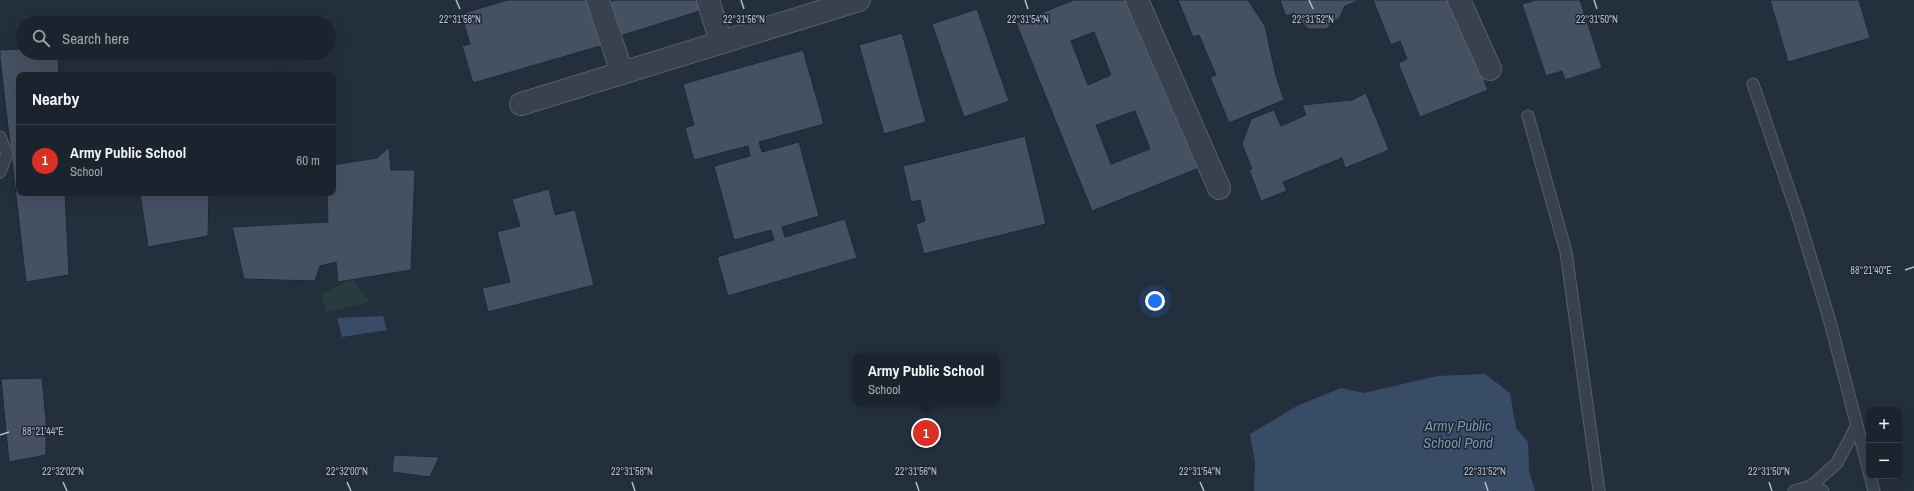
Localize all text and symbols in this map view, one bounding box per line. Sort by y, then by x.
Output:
text: 22°31'58"N [439,13,481,26]
text: 22°31'56"N [723,13,765,26]
text: 22°31'54"N [1007,13,1049,26]
text: 22°31'52"N [1292,13,1334,26]
text: 22°31'50"N [1576,13,1618,26]
search box [16,16,336,60]
icon: search [30,27,52,49]
text: Search here [62,28,129,49]
text: Nearby [32,87,79,110]
text: Army Public School [70,142,186,163]
text: 1 [42,152,48,169]
text: 60 m [296,152,320,169]
text: School [70,163,103,180]
text: 88°21'40"E [1850,264,1892,277]
your location [1145,291,1165,311]
popup [853,353,999,405]
text: Army Public School [868,360,984,381]
text: School [868,381,900,398]
map controls [1866,407,1902,479]
button: + [1866,407,1902,443]
water label: Army Public School Pond [1423,415,1493,453]
pin: 1 [913,418,939,448]
text: 88°21'44"E [22,425,64,438]
button: − [1866,443,1902,479]
text: 22°32'02"N [42,465,84,478]
text: 22°32'00"N [326,465,368,478]
text: 22°31'58"N [611,465,653,478]
text: 22°31'56"N [895,465,937,478]
text: 22°31'54"N [1179,465,1221,478]
text: 22°31'52"N [1464,465,1506,478]
text: 22°31'50"N [1748,465,1790,478]

